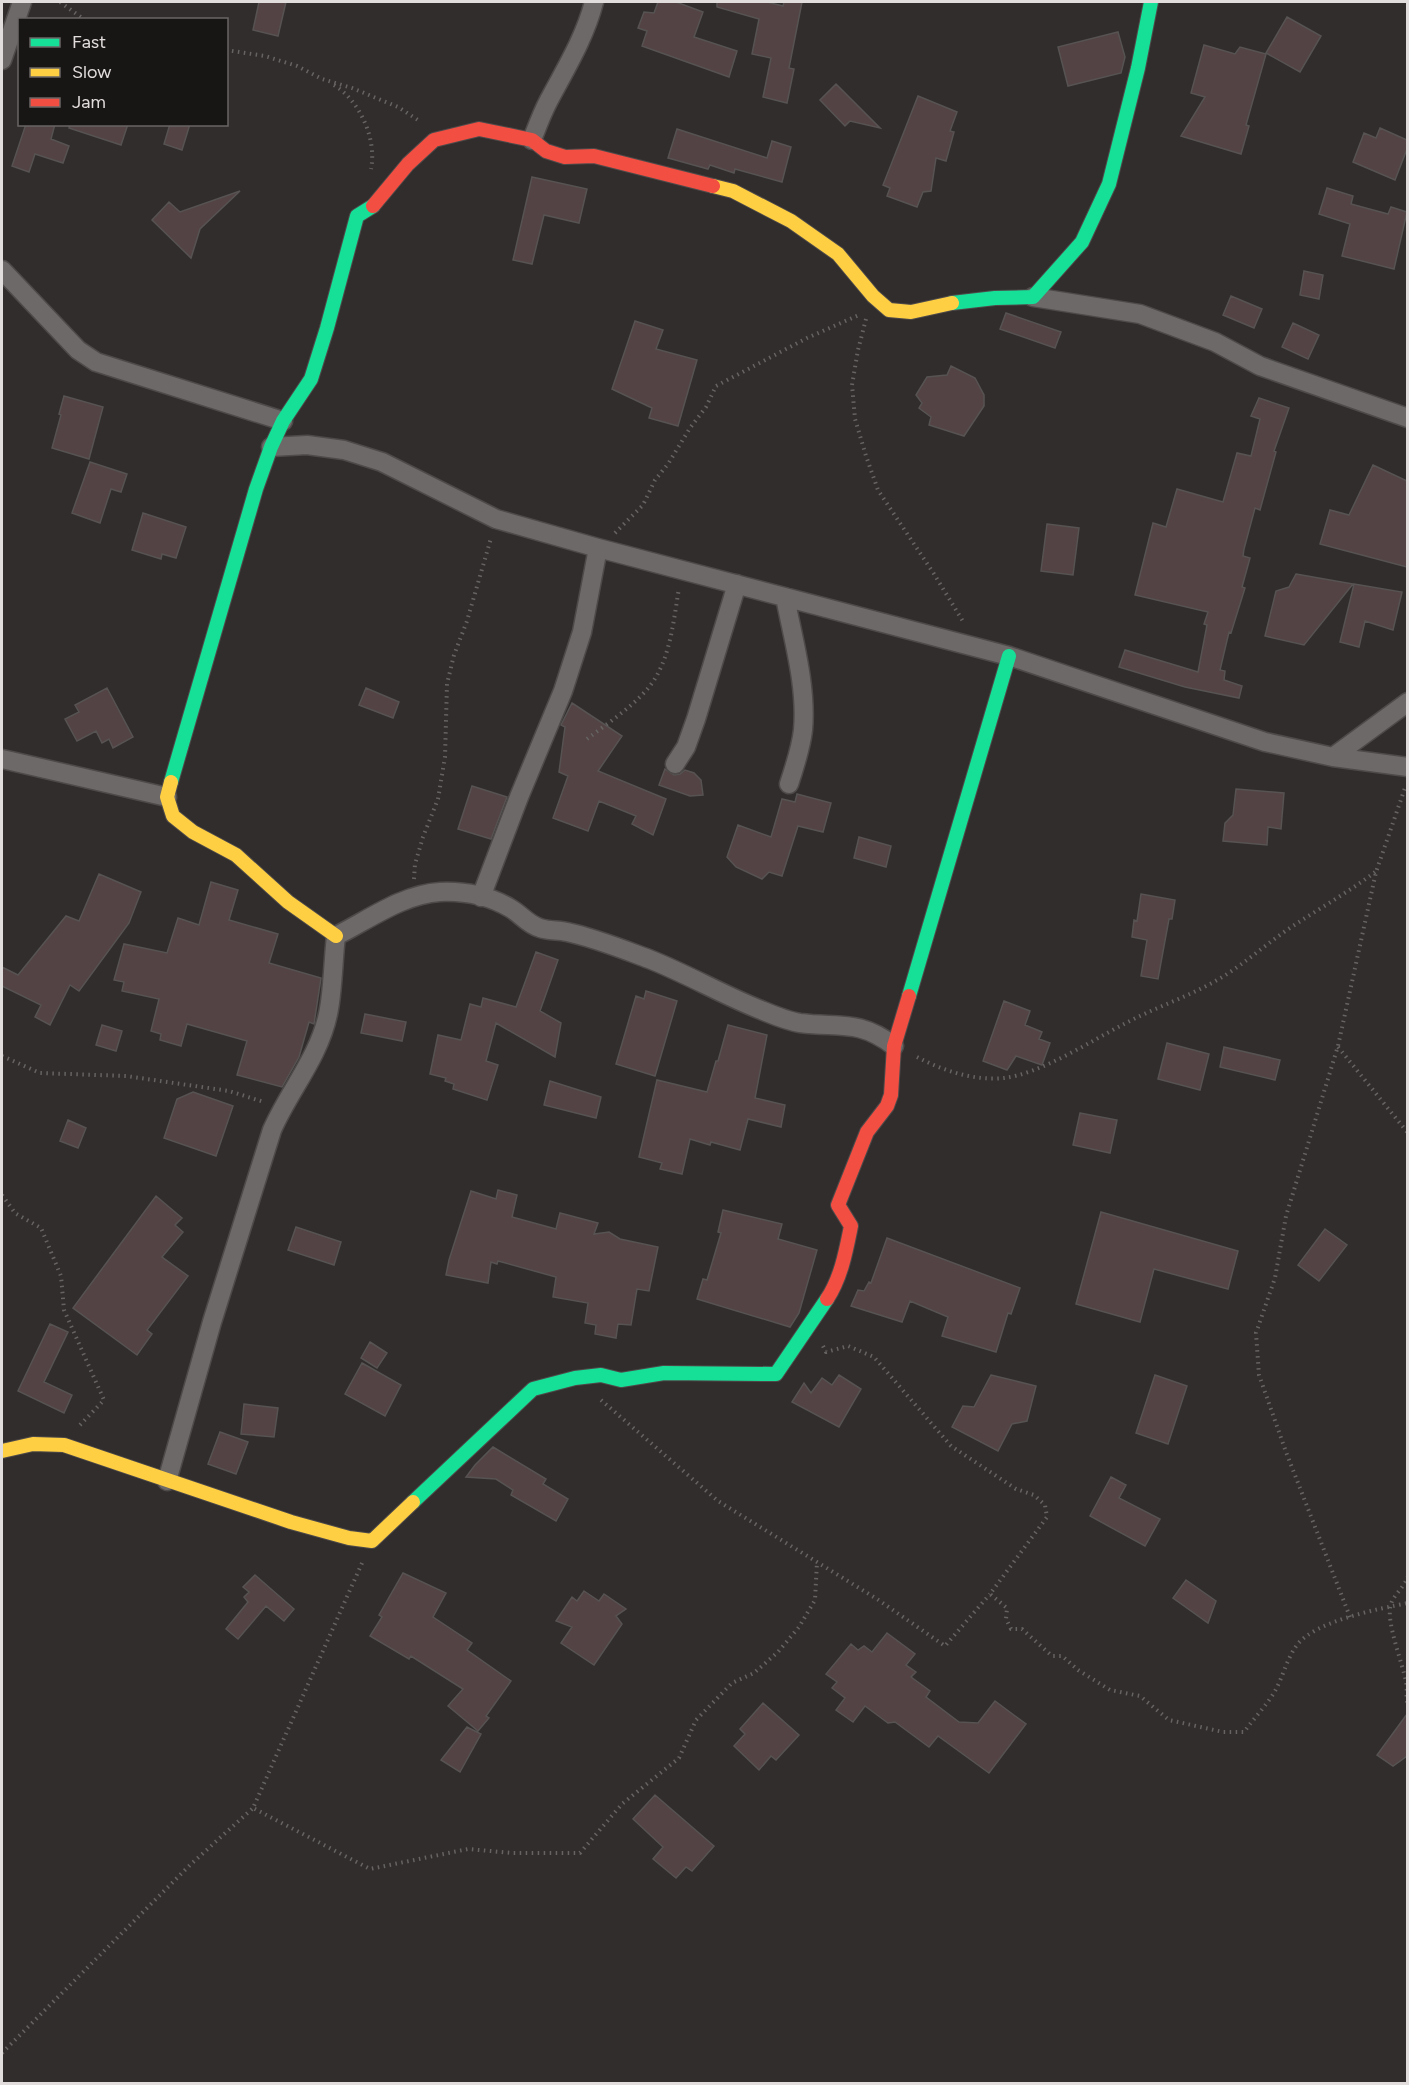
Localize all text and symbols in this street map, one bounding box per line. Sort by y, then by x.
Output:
legend [18,18,228,126]
text: Fast [72,31,106,53]
text: Slow [72,61,111,83]
text: Jam [72,91,106,113]

